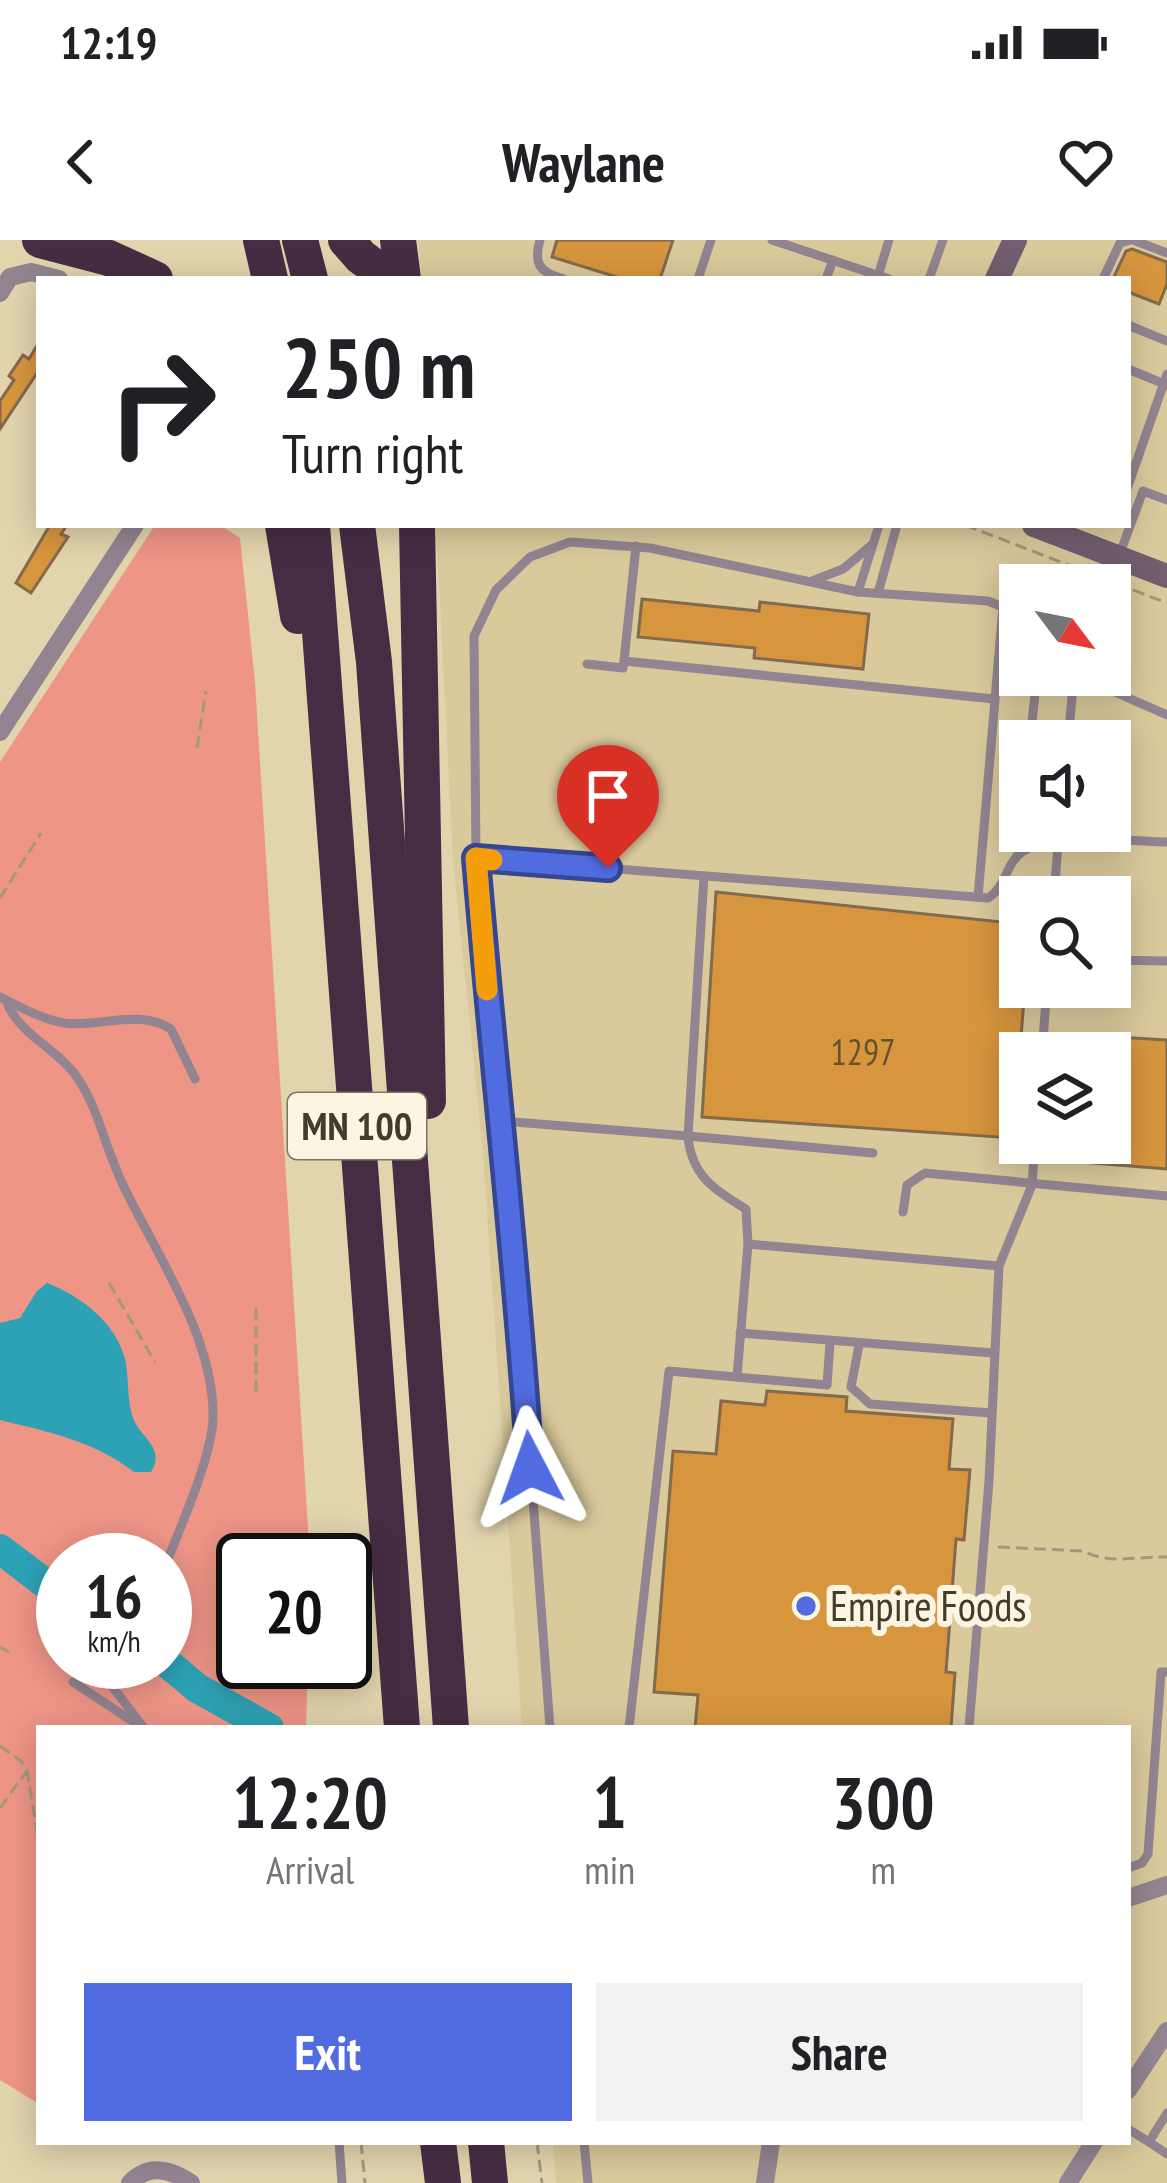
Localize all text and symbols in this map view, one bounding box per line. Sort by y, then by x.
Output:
text: 12:19 [60,13,157,71]
text: Waylane [502,127,665,197]
icon: back [48,129,114,195]
icon: heart [1053,129,1119,195]
text: 250 m [282,312,475,421]
icon: right [84,324,240,480]
text: Turn right [282,418,463,488]
north arrow [999,564,1131,696]
map controls [999,564,1131,1164]
button: sound [999,720,1131,852]
pin [557,745,659,868]
icon: arrive [575,763,641,829]
button: search [999,876,1131,1008]
house number: 1297 [831,1028,895,1075]
button: layers [999,1032,1131,1164]
road number: MN 100 [288,1093,426,1159]
position arrow [467,1405,593,1531]
speed limit sign: 20 [216,1533,372,1689]
text: 16 [85,1557,143,1635]
place label: Empire Foods [830,1578,1027,1633]
marker: Empire Foods [793,1593,819,1619]
text: km/h [87,1621,141,1660]
text: 12:20 [232,1755,388,1848]
text: 1 [593,1755,627,1848]
text: 300 [831,1755,935,1848]
text: Arrival [266,1844,354,1895]
text: min [584,1844,635,1895]
text: m [870,1844,896,1895]
button: Exit [84,1983,572,2121]
button: Share [596,1983,1083,2121]

